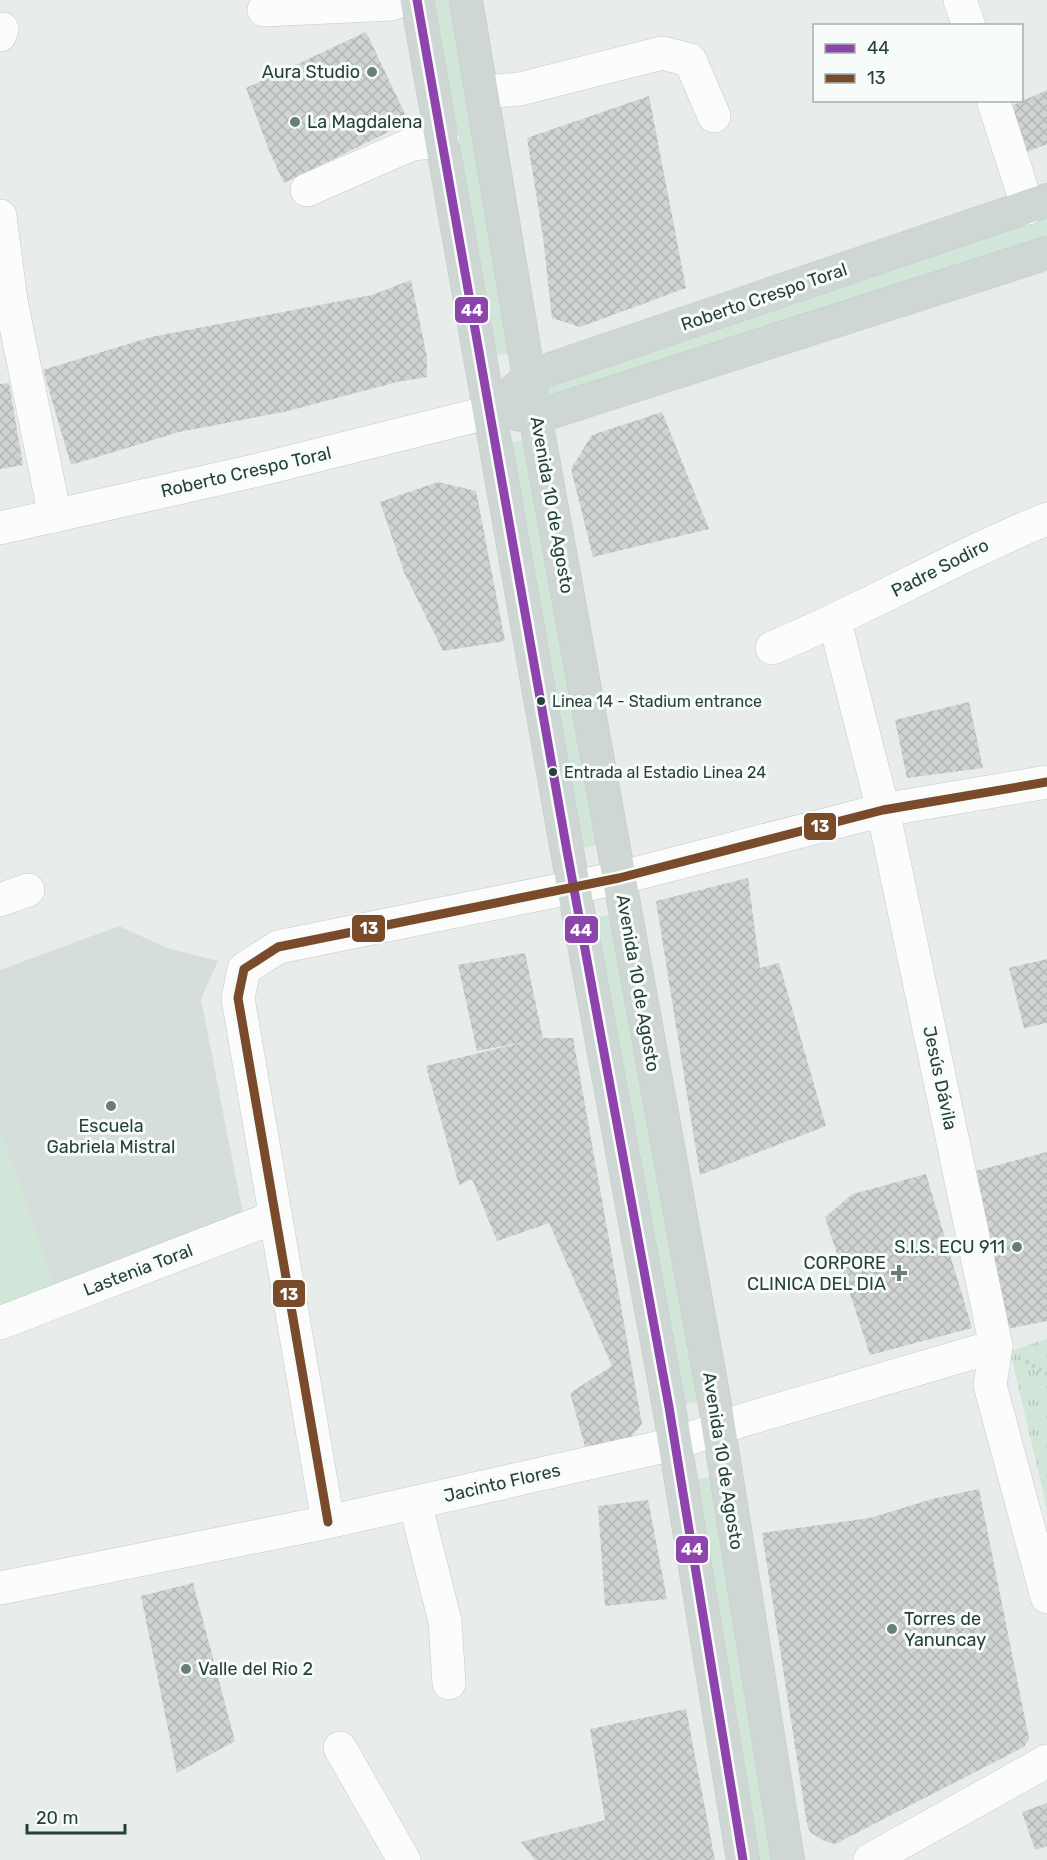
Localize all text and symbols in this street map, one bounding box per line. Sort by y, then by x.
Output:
legend [813,24,1023,102]
text: 44 [867,37,889,59]
place label: Aura Studio [262,61,360,83]
marker: Aura Studio [365,65,379,79]
text: 13 [867,67,886,89]
place label: La Magdalena [307,111,422,133]
marker: La Magdalena [288,115,302,129]
street label: Roberto Crespo Toral [678,258,850,336]
line badge: 44 [454,296,489,324]
text: 44 [461,301,483,320]
street label: Avenida 10 de Agosto [526,415,578,595]
street label: Roberto Crespo Toral [159,442,333,502]
street label: Padre Sodiro [887,534,993,602]
place label: Linea 14 - Stadium entrance [552,692,762,711]
marker: Linea 14 - Stadium entrance [535,695,547,707]
place label: Entrada al Estadio Linea 24 [564,763,766,782]
marker: Entrada al Estadio Linea 24 [547,766,559,778]
line badge: 13 [803,812,837,841]
text: 13 [811,817,829,836]
street label: Avenida 10 de Agosto [612,893,664,1073]
line badge: 13 [351,914,386,943]
line badge: 44 [564,915,599,944]
text: 13 [360,919,378,938]
text: 44 [570,921,592,940]
street label: Jesús Dávila [918,1024,962,1132]
marker: Escuela Gabriela Mistral [104,1099,118,1113]
place label: Escuela Gabriela Mistral [47,1115,175,1158]
place label: S.I.S. ECU 911 [894,1236,1005,1258]
street label: Lastenia Toral [80,1239,196,1301]
marker: S.I.S. ECU 911 [1010,1240,1024,1254]
place label: CORPORE CLINICA DEL DIA [747,1252,886,1295]
marker: CORPORE CLINICA DEL DIA [890,1264,908,1282]
line badge: 13 [272,1279,306,1308]
text: 13 [280,1285,298,1304]
street label: Avenida 10 de Agosto [698,1371,748,1551]
street label: Jacinto Flores [441,1459,563,1507]
line badge: 44 [675,1535,709,1564]
text: 44 [681,1540,703,1559]
place label: Torres de Yanuncay [904,1608,986,1651]
marker: Torres de Yanuncay [885,1622,899,1636]
place label: Valle del Rio 2 [198,1658,313,1680]
marker: Valle del Rio 2 [179,1662,193,1676]
scale bar [27,1797,124,1835]
text: 20 m [36,1807,78,1829]

